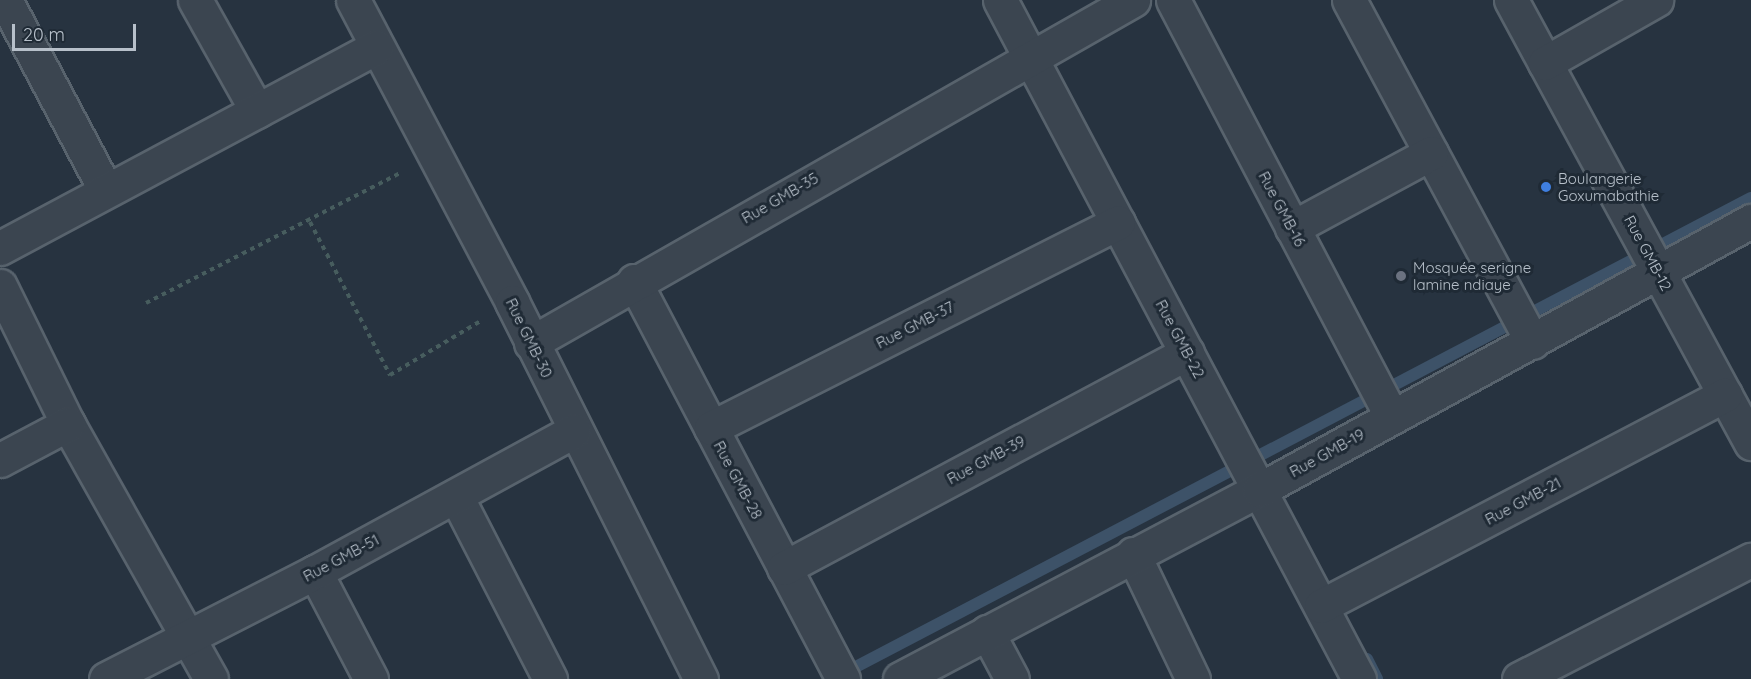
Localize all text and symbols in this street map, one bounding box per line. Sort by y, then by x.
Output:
scale bar [15,12,140,50]
text: 20 m [23,23,65,46]
street label: Rue GMB-16 [1255,168,1309,250]
street label: Rue GMB-35 [738,169,822,227]
place label: Boulangerie Goxumabathie [1558,169,1659,204]
marker: Boulangerie Goxumabathie [1539,180,1553,194]
street label: Rue GMB-12 [1621,212,1675,294]
place label: Mosquée serigne lamine ndiaye [1413,258,1531,293]
marker: Mosquée serigne lamine ndiaye [1394,269,1408,283]
street label: Rue GMB-30 [502,295,556,381]
street label: Rue GMB-22 [1152,297,1208,381]
street label: Rue GMB-37 [873,298,957,352]
street label: Rue GMB-19 [1286,425,1368,481]
street label: Rue GMB-39 [944,432,1028,488]
street label: Rue GMB-28 [710,438,766,522]
street label: Rue GMB-21 [1482,473,1564,529]
street label: Rue GMB-51 [300,531,382,585]

